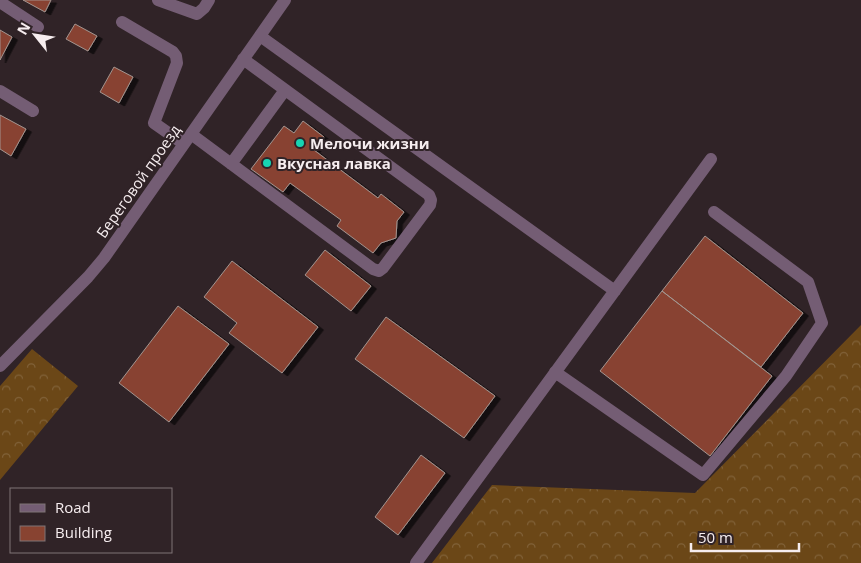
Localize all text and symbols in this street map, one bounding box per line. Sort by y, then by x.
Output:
north arrow [10,10,60,60]
text: N [12,19,34,38]
street label: Береговой проезд [92,120,185,241]
place label: Мелочи жизни [310,133,429,153]
marker: Мелочи жизни [294,137,306,149]
place label: Вкусная лавка [277,153,391,173]
marker: Вкусная лавка [261,157,273,169]
legend [10,488,172,553]
text: Road [55,497,91,517]
scale bar [691,520,798,552]
text: Building [55,522,112,542]
text: 50 m [698,527,733,547]

